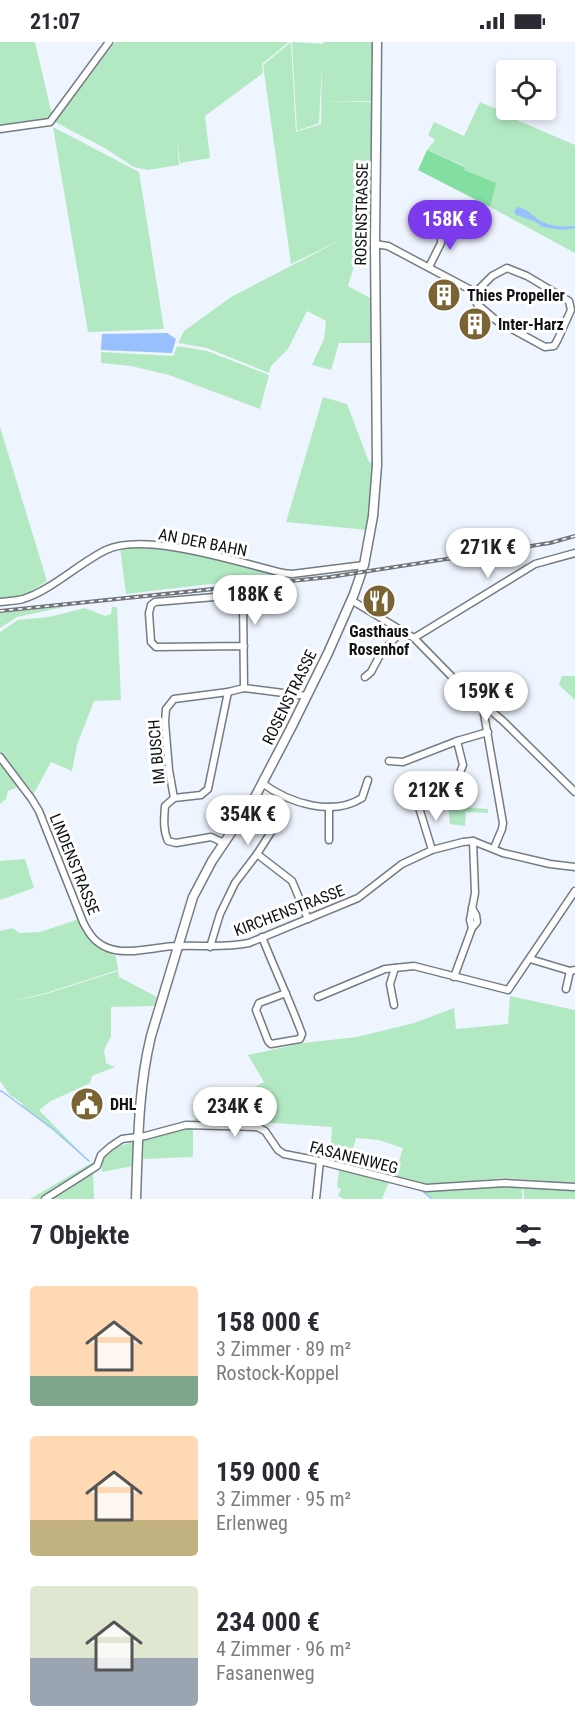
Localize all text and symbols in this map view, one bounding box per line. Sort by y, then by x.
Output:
text: 21:07 [30,9,81,34]
map controls [496,60,556,120]
button: locate [496,60,556,120]
street label: ROSENSTRASSE [351,162,372,266]
pin: 158K € [401,200,499,251]
text: 158K € [422,207,478,231]
building icon: Thies Propeller [426,277,462,313]
place label: Thies Propeller [467,286,565,305]
building icon: Inter-Harz [457,306,493,342]
place label: Inter-Harz [498,315,564,334]
street label: AN DER BAHN [157,525,249,560]
pin: 271K € [439,528,537,579]
text: 271K € [460,535,516,559]
pin: 188K € [206,575,304,626]
text: 188K € [227,582,283,606]
restaurant icon: Gasthaus Rosenhof [361,583,397,619]
place label: Gasthaus Rosenhof [349,622,410,659]
street label: ROSENSTRASSE [258,647,321,748]
pin: 159K € [437,672,535,723]
text: 159K € [458,679,514,703]
street label: IM BUSCH [144,719,169,785]
pin: 212K € [387,771,485,822]
text: 212K € [408,778,464,802]
pin: 354K € [199,795,297,846]
text: 354K € [220,802,276,826]
street label: LINDENSTRASSE [46,811,103,918]
street label: KIRCHENSTRASSE [231,881,347,940]
public building icon: DHL [69,1086,105,1122]
pin: 234K € [186,1087,284,1138]
text: 234K € [207,1094,263,1118]
place label: DHL [110,1095,137,1114]
street label: FASANENWEG [308,1137,400,1178]
icon: filters [512,1219,545,1252]
text: 7 Objekte [30,1220,129,1250]
text: 158 000 € [216,1307,320,1337]
icon: home [78,1310,150,1382]
text: 3 Zimmer · 89 m² [216,1337,351,1361]
text: Rostock-Koppel [216,1361,339,1385]
text: 159 000 € [216,1457,320,1487]
icon: home [78,1460,150,1532]
text: 3 Zimmer · 95 m² [216,1487,351,1511]
text: Erlenweg [216,1511,288,1535]
text: 234 000 € [216,1607,320,1637]
icon: home [78,1610,150,1682]
text: 4 Zimmer · 96 m² [216,1637,351,1661]
text: Fasanenweg [216,1661,315,1685]

